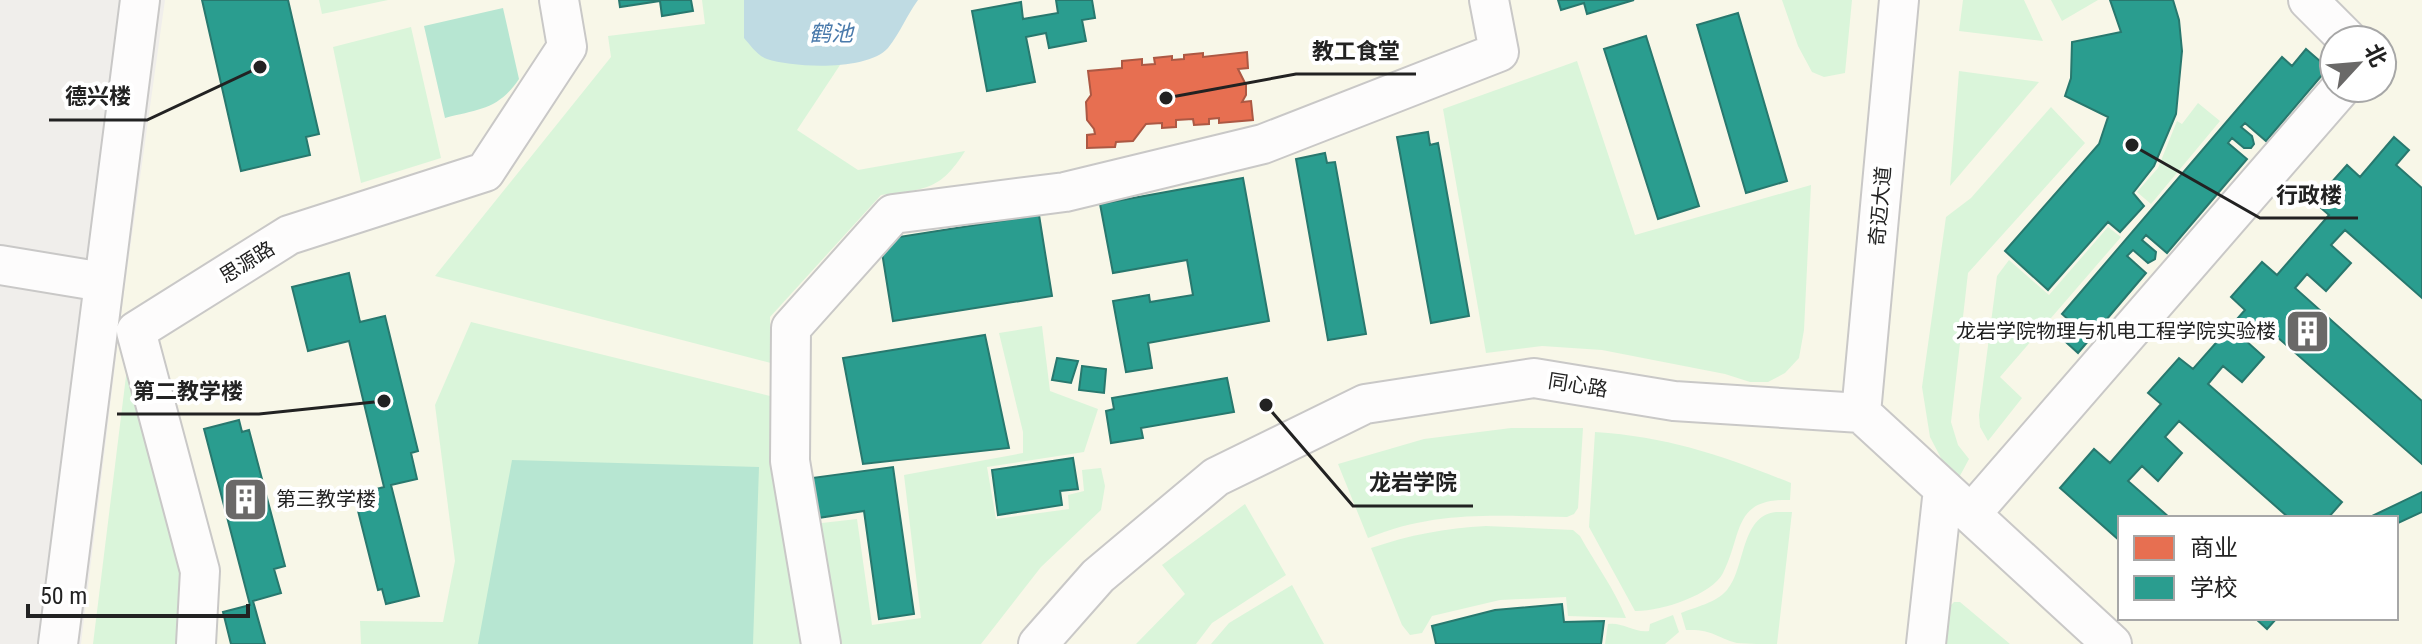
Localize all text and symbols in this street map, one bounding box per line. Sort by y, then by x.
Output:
water label: 鹤池 [809,21,855,46]
north arrow [2318,24,2398,104]
callout: 教工食堂 [1296,28,1416,74]
text: 教工食堂 [1312,39,1400,64]
text: 北 [2359,40,2392,71]
callout: 德兴楼 [49,74,147,120]
text: 德兴楼 [65,84,131,109]
street label: 奇迈大道 [1865,165,1895,247]
callout: 行政楼 [2260,172,2358,218]
text: 行政楼 [2276,183,2342,208]
street label: 思源路 [215,236,279,288]
building icon: 龙岩学院物理与机电工程学院实验楼 [2283,307,2331,355]
place label: 龙岩学院物理与机电工程学院实验楼 [1956,319,2276,343]
callout: 第二教学楼 [117,368,259,414]
street label: 同心路 [1546,368,1610,402]
text: 第二教学楼 [133,379,243,404]
callout: 龙岩学院 [1353,460,1473,506]
text: 龙岩学院 [1369,470,1457,495]
building icon: 第三教学楼 [221,475,269,523]
place label: 第三教学楼 [276,487,376,511]
legend [2118,516,2398,620]
text: 商业 [2190,534,2238,562]
scale bar [28,568,248,618]
text: 学校 [2190,574,2238,602]
text: 50 m [40,582,87,610]

